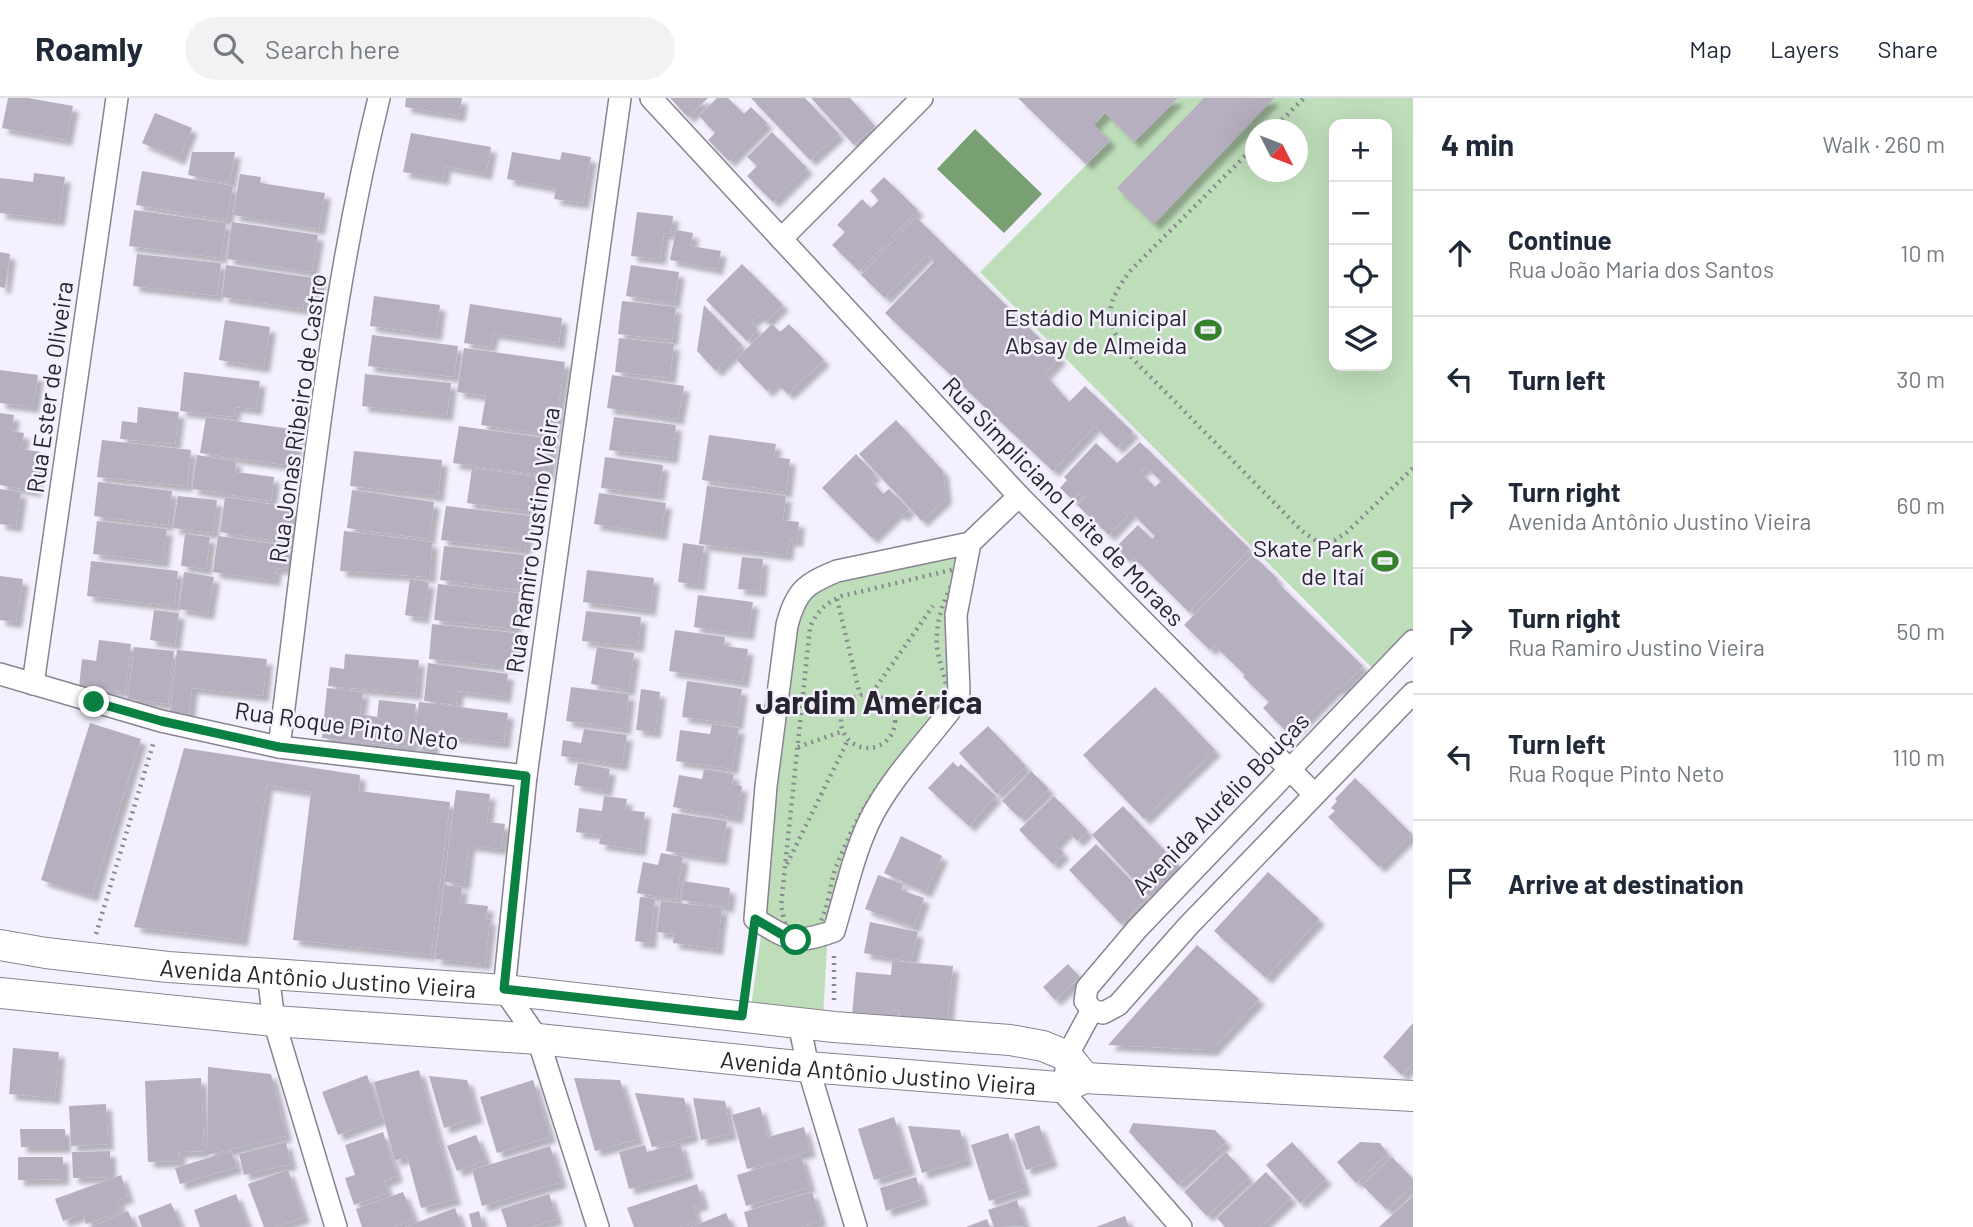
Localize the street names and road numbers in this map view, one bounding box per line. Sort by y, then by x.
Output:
street label: Rua Jonas Ribeiro de Castro [262,272,332,564]
street label: Rua Ester de Oliveira [20,279,78,495]
street label: Rua Simpliciano Leite de Moraes [937,370,1191,632]
street label: Rua Ramiro Justino Vieira [499,405,565,675]
street label: Rua Roque Pinto Neto [233,695,461,755]
street label: Avenida Aurélio Bouças [1125,706,1315,900]
street label: Avenida Antônio Justino Vieira [159,952,477,1003]
street label: Avenida Antônio Justino Vieira [719,1044,1037,1100]

